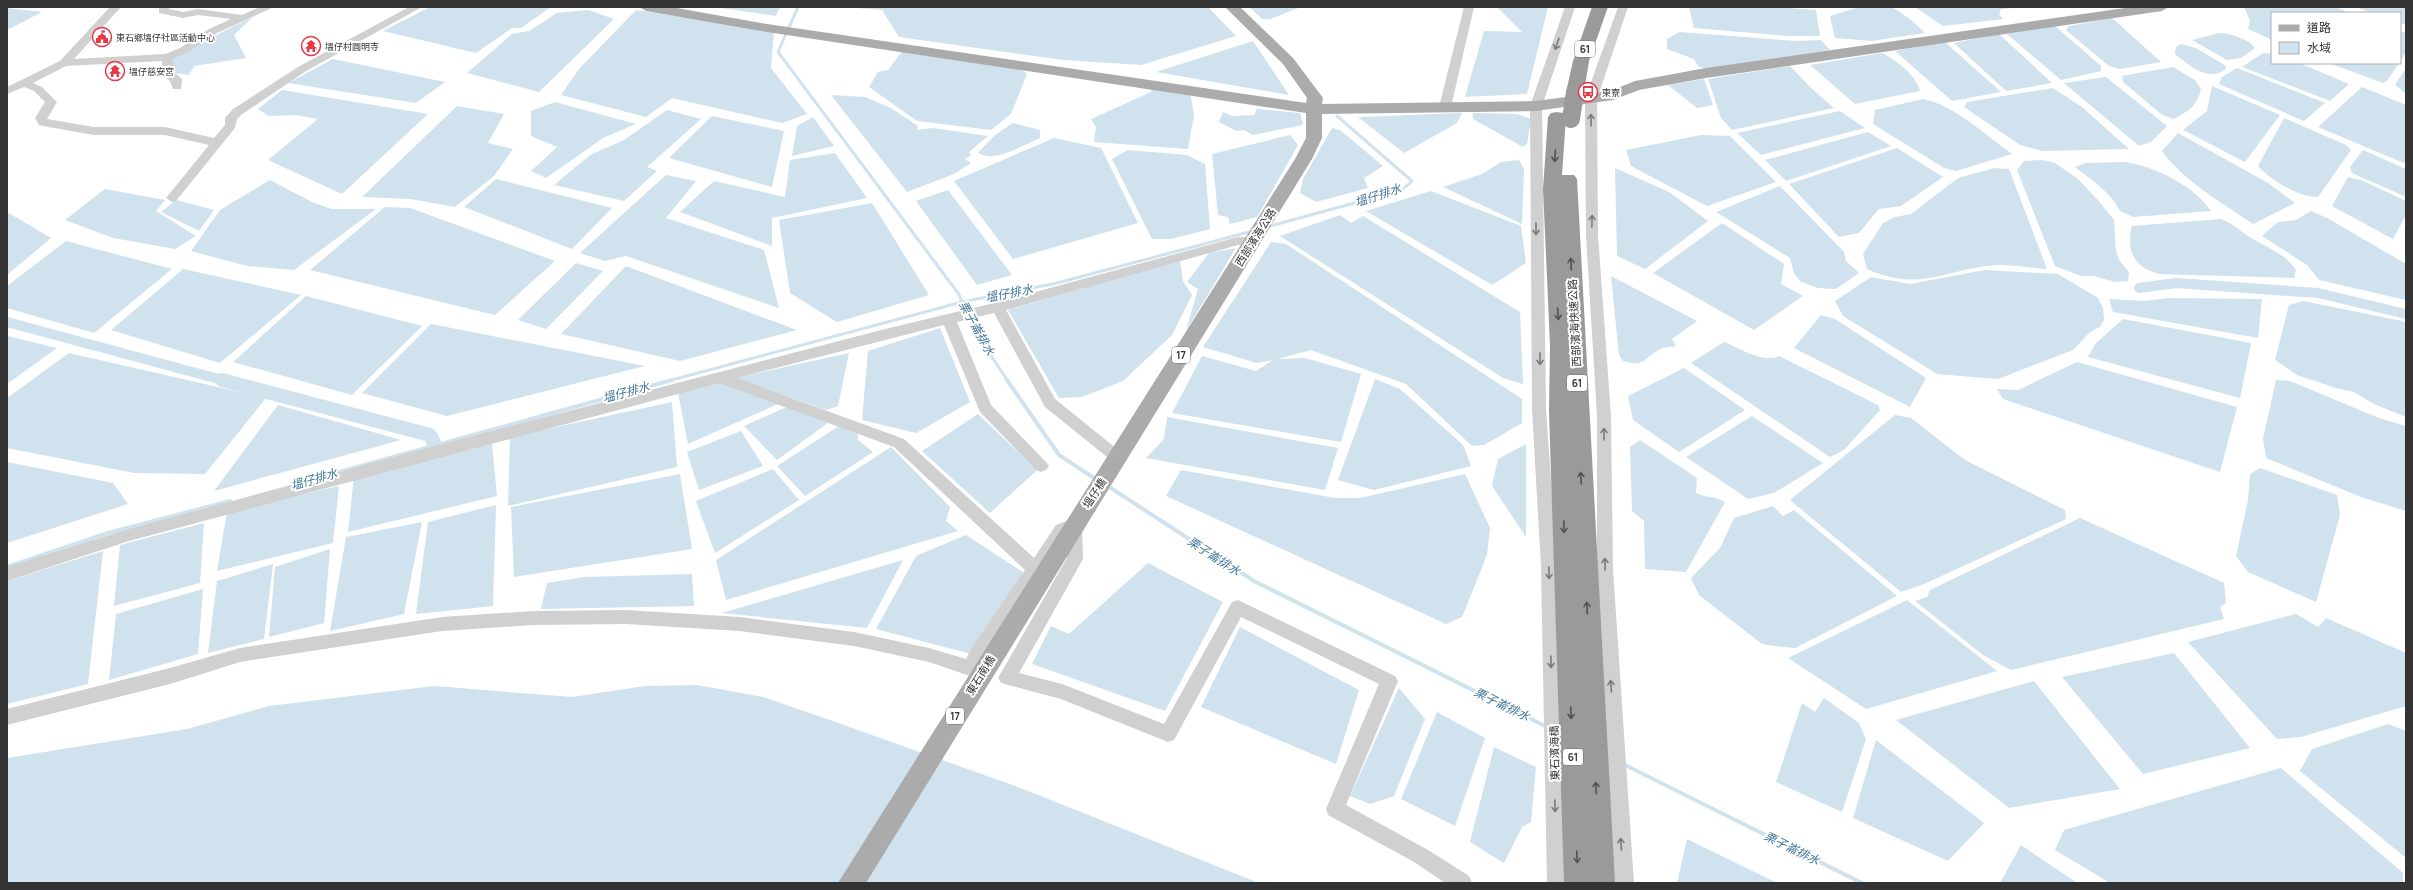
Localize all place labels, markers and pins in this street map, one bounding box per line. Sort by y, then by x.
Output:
public building icon: 東石鄉塭仔社區活動中心 [91,26,113,48]
place label: 東石鄉塭仔社區活動中心 [116,31,215,44]
temple icon: 塭仔村圓明寺 [300,35,322,57]
place label: 塭仔村圓明寺 [325,40,379,53]
temple icon: 塭仔慈安宮 [104,60,126,82]
place label: 塭仔慈安宮 [129,65,174,78]
bus stop icon: 東寮 [1577,81,1599,103]
place label: 東寮 [1602,86,1620,99]

